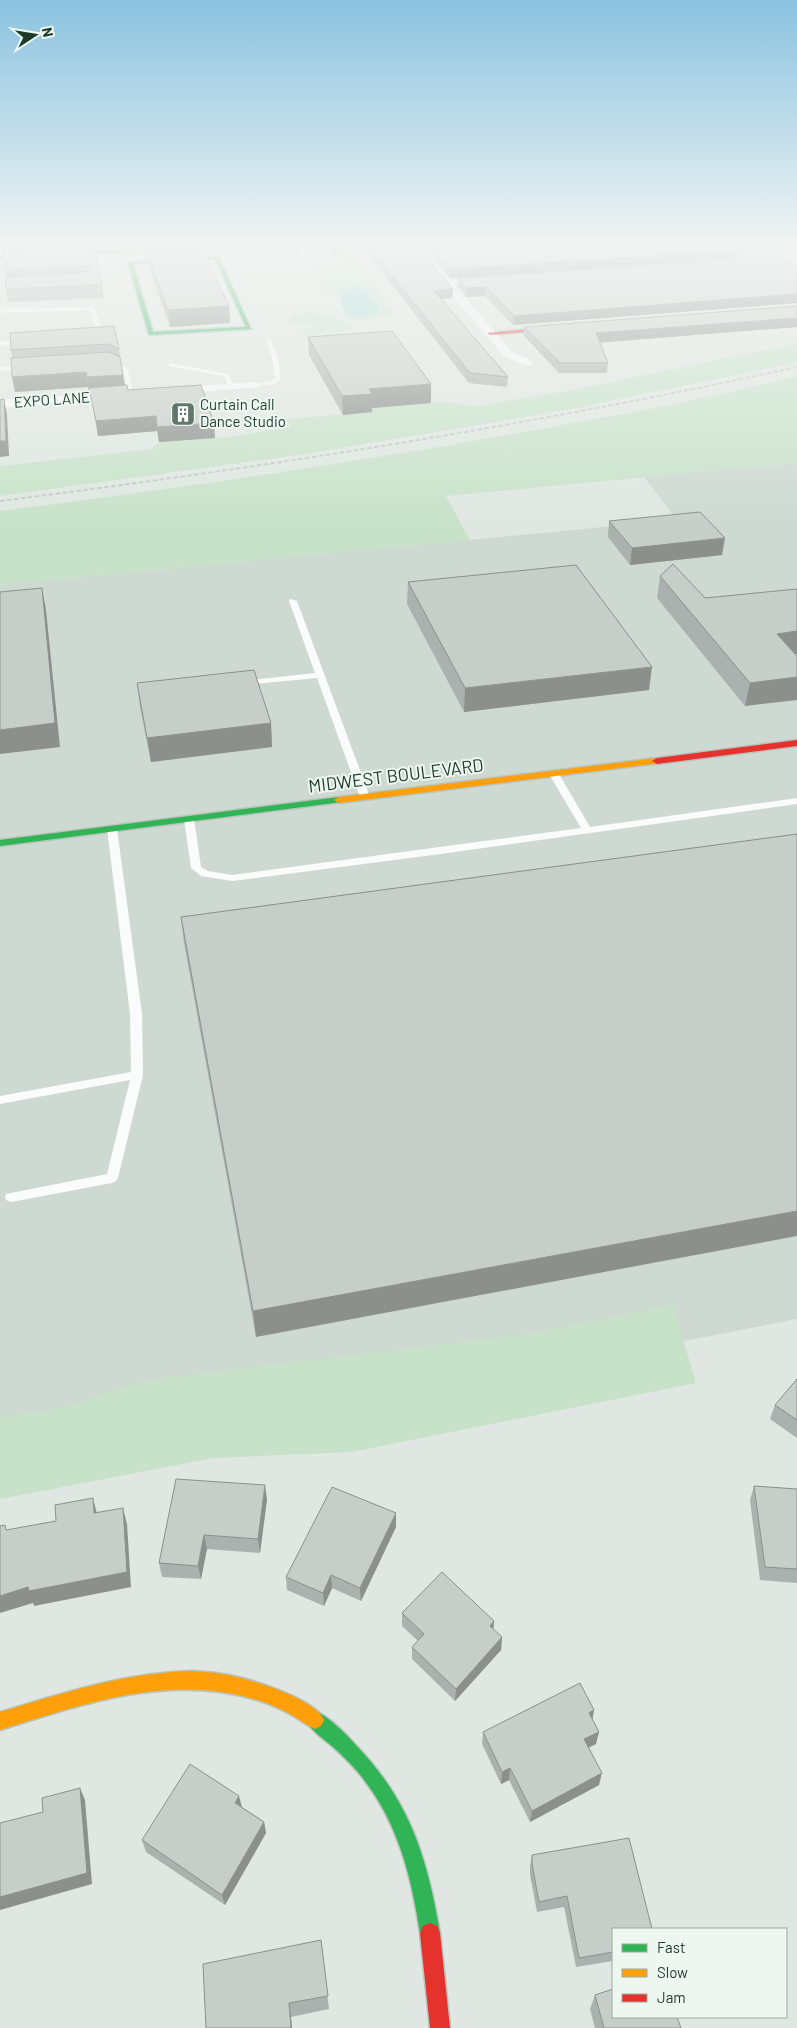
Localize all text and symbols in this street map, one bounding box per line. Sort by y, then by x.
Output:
north arrow [10,10,60,60]
text: N [39,26,57,39]
street label: EXPO LANE [13,387,91,411]
place label: Curtain Call Dance Studio [200,395,286,430]
building icon: Curtain Call Dance Studio [170,401,196,427]
street label: MIDWEST BOULEVARD [307,753,485,797]
legend [612,1928,787,2018]
text: Fast [657,1938,685,1956]
text: Slow [657,1963,688,1981]
text: Jam [657,1988,686,2006]

